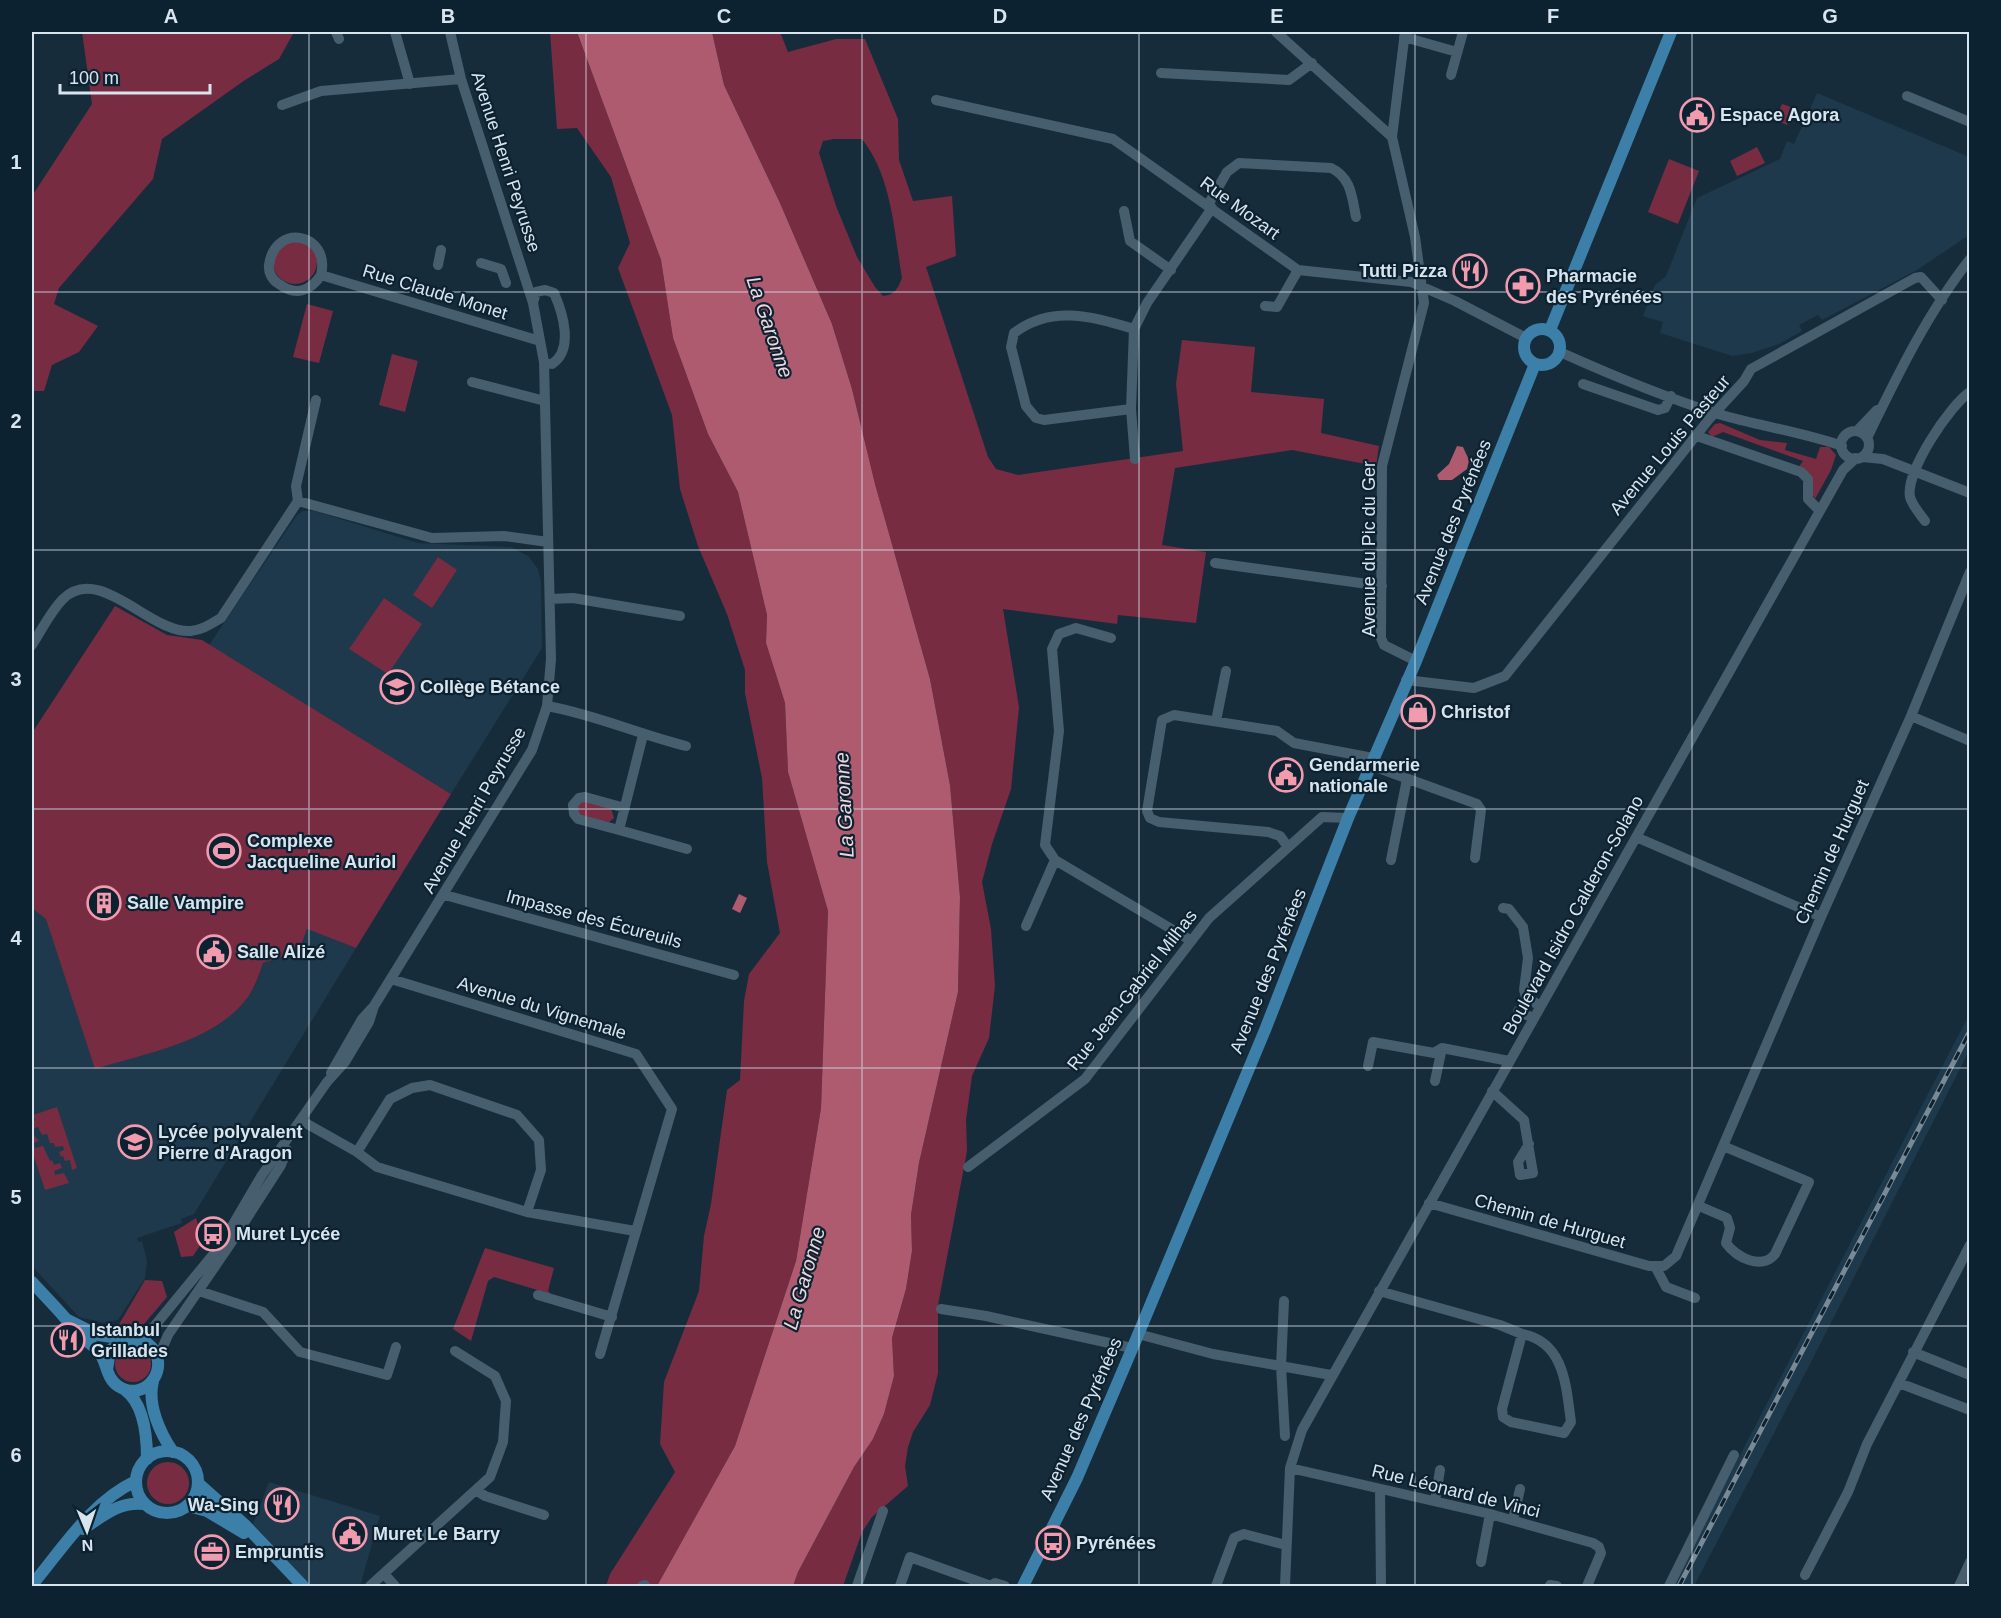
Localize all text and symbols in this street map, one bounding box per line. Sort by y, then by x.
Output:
text: A [164,5,178,27]
text: B [441,5,455,27]
text: C [717,5,731,27]
text: D [993,5,1007,27]
text: E [1270,5,1284,27]
text: F [1547,5,1559,27]
text: G [1822,5,1838,27]
scale bar [60,57,210,95]
text: 100 m [69,68,119,88]
street label: Avenue Henri Peyrusse [467,69,545,255]
public building icon: Espace Agora [1679,97,1715,133]
place label: Espace Agora [1720,105,1840,125]
text: 1 [10,151,22,173]
street label: Rue Mozart [1196,173,1284,243]
restaurant icon: Tutti Pizza [1452,253,1488,289]
street label: Rue Claude Monet [360,260,510,324]
place label: Tutti Pizza [1359,261,1448,281]
place label: Pharmacie des Pyrénées [1546,266,1662,307]
pharmacy icon: Pharmacie des Pyrénées [1505,268,1541,304]
water label: La Garonne [742,273,798,381]
street label: Avenue Louis Pasteur [1606,371,1734,519]
text: 2 [10,410,22,432]
street label: Avenue des Pyrénées [1411,437,1495,607]
street label: Avenue du Pic du Ger [1359,461,1379,637]
text: 3 [10,668,22,690]
school or university icon: Collège Bétance [379,669,415,705]
place label: Collège Bétance [420,677,560,697]
shop icon: Christof [1400,694,1436,730]
place label: Christof [1441,702,1511,722]
street label: Avenue Henri Peyrusse [418,723,530,897]
water label: La Garonne [830,752,858,858]
place label: Gendarmerie nationale [1309,755,1420,796]
public building icon: Gendarmerie nationale [1268,757,1304,793]
street label: Chemin de Hurguet [1791,777,1873,927]
street label: Boulevard Isidro Calderon-Solano [1499,792,1647,1038]
place label: Complexe Jacqueline Auriol [247,831,396,872]
sports icon: Complexe Jacqueline Auriol [206,833,242,869]
building icon: Salle Vampire [86,885,122,921]
street label: Impasse des Écureuils [504,886,684,952]
street label: Avenue des Pyrénées [1226,886,1310,1056]
place label: Salle Vampire [127,893,244,913]
street label: Rue Jean-Gabriel Milhas [1063,906,1201,1074]
text: 4 [10,927,22,949]
public building icon: Salle Alizé [196,934,232,970]
place label: Salle Alizé [237,942,325,962]
street label: Avenue du Vignemale [455,973,629,1043]
place label: Lycée polyvalent Pierre d'Aragon [158,1122,302,1163]
school or university icon: Lycée polyvalent Pierre d'Aragon [117,1124,153,1160]
text: 5 [10,1186,22,1208]
street label: Chemin de Hurguet [1472,1190,1628,1252]
bus stop icon: Muret Lycée [195,1216,231,1252]
place label: Muret Lycée [236,1224,340,1244]
water label: La Garonne [779,1224,829,1332]
place label: Istanbul Grillades [91,1320,168,1361]
restaurant icon: Istanbul Grillades [50,1322,86,1358]
street label: Avenue des Pyrénées [1036,1335,1126,1503]
text: 6 [10,1444,22,1466]
street label: Rue Léonard de Vinci [1370,1460,1542,1522]
restaurant icon: Wa-Sing [264,1487,300,1523]
place label: Wa-Sing [188,1495,259,1515]
north arrow [57,1501,117,1561]
public building icon: Muret Le Barry [332,1516,368,1552]
place label: Muret Le Barry [373,1524,500,1544]
bus stop icon: Pyrénées [1035,1525,1071,1561]
place label: Pyrénées [1076,1533,1156,1553]
office icon: Empruntis [194,1534,230,1570]
text: N [81,1537,94,1554]
place label: Empruntis [235,1542,324,1562]

